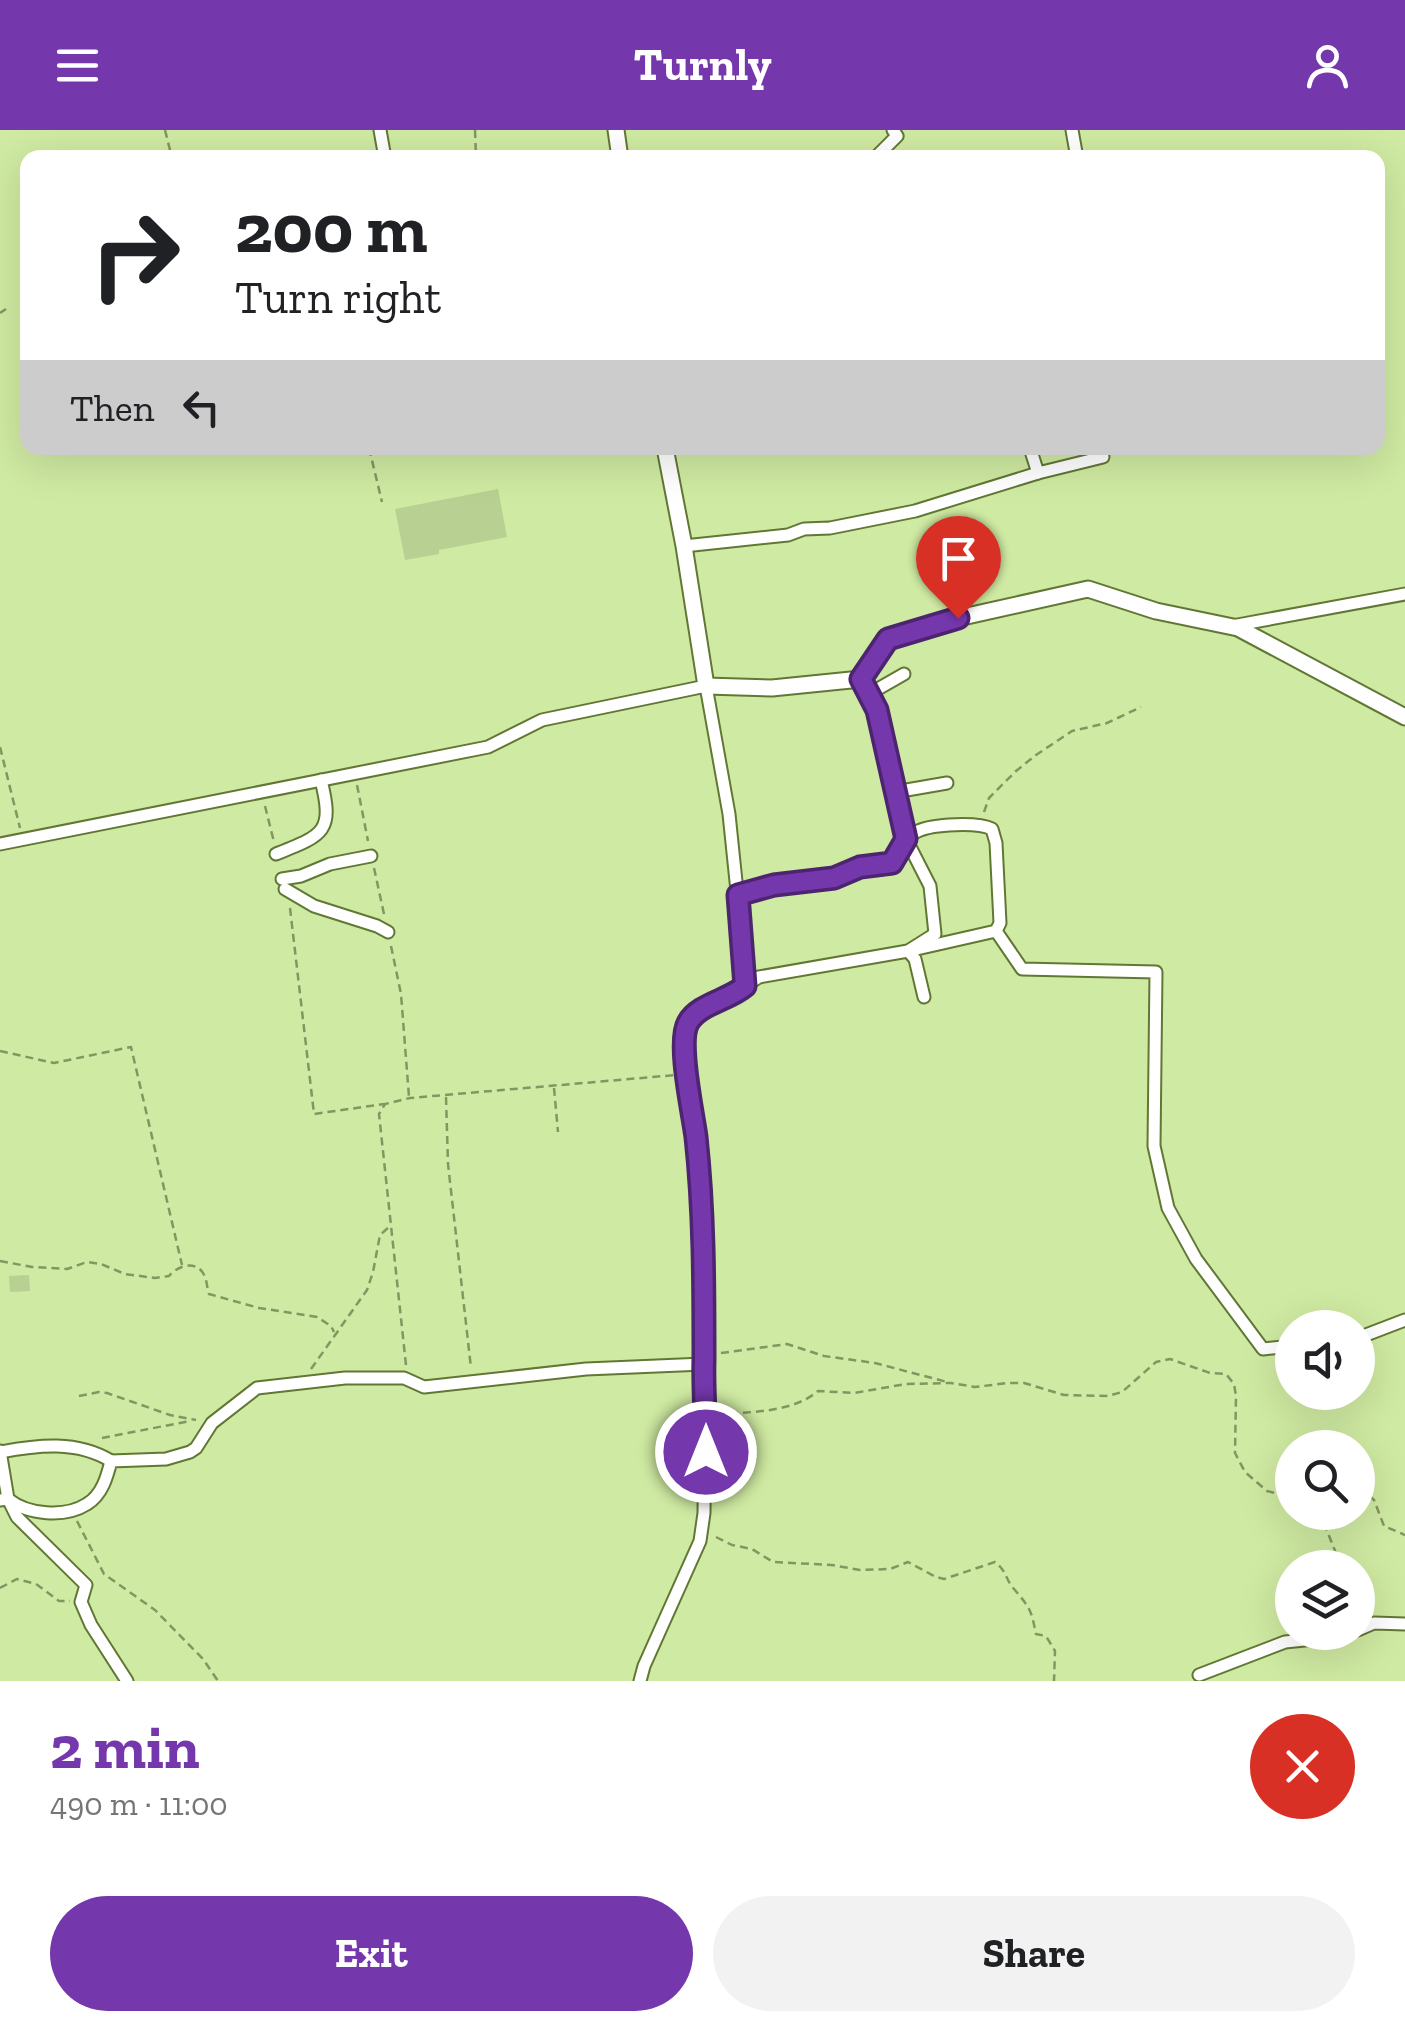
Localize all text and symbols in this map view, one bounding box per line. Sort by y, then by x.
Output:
icon: menu [50,38,105,93]
text: Turnly [633,38,772,92]
icon: person [1300,38,1355,93]
text: 200 m [235,186,428,270]
icon: right [70,190,200,320]
text: Turn right [235,271,441,325]
icon: left [174,380,229,435]
text: Then [70,385,154,431]
pin [916,516,1001,619]
icon: arrive [931,531,986,586]
map controls [1275,1310,1375,1650]
button: sound [1275,1310,1375,1410]
position arrow [654,1400,758,1504]
button: search [1275,1430,1375,1530]
button: layers [1275,1550,1375,1650]
text: 2 min [50,1711,200,1783]
button: close [1250,1714,1355,1819]
text: 490 m · 11:00 [50,1785,228,1823]
button: Exit [50,1896,693,2011]
button: Share [713,1896,1355,2011]

